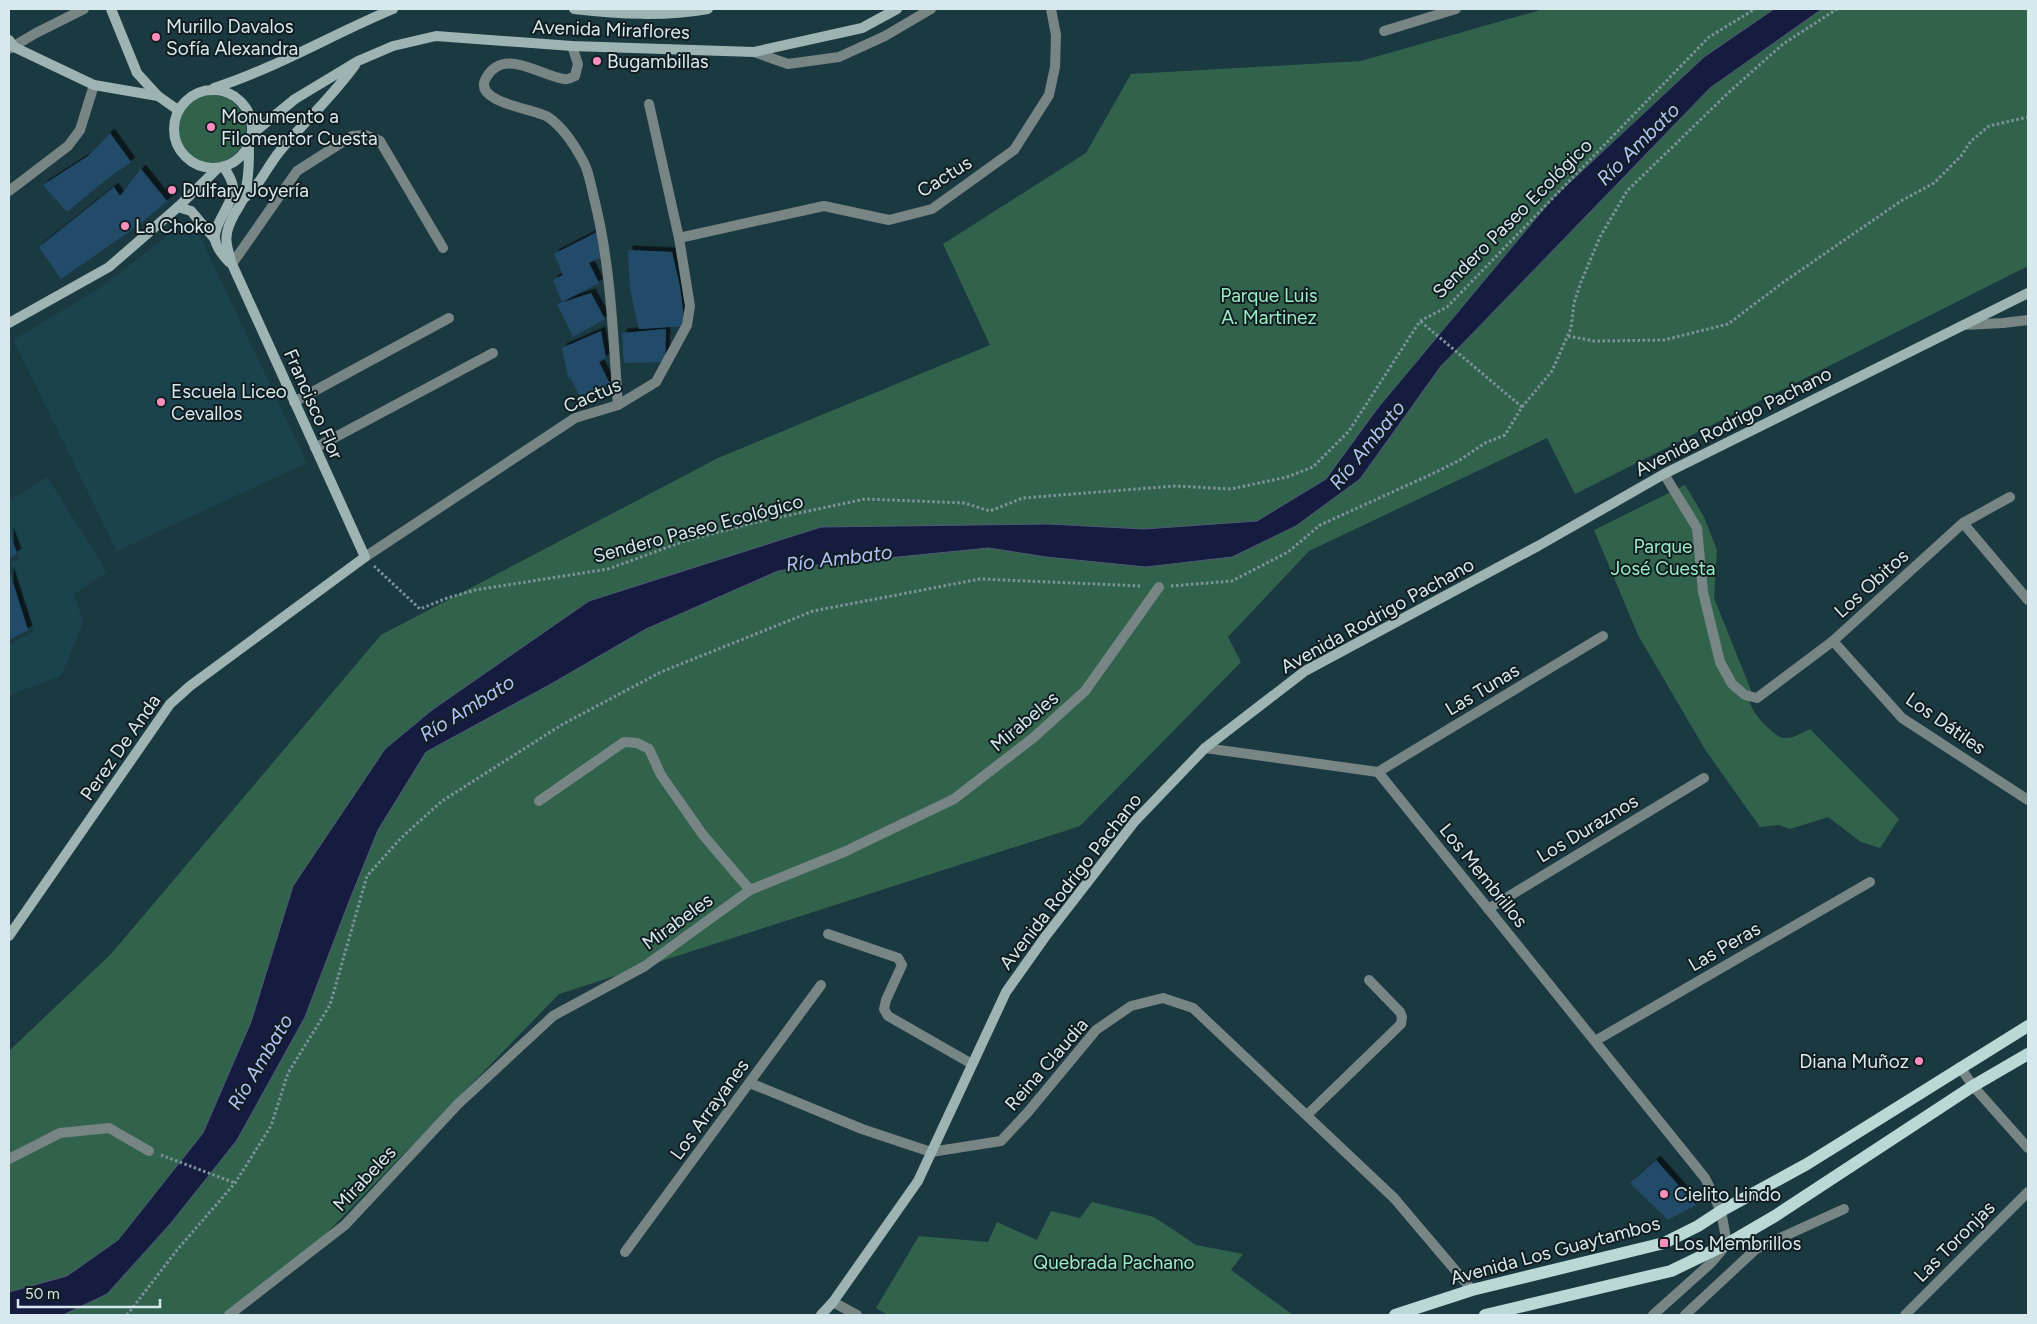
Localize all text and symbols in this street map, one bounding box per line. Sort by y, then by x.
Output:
place label: Murillo Davalos Sofía Alexandra [166,15,298,60]
street label: Avenida Miraflores [532,15,690,44]
marker: Murillo Davalos Sofía Alexandra [150,31,162,43]
place label: Bugambillas [607,50,709,73]
marker: Bugambillas [591,55,603,67]
water label: Río Ambato [1592,97,1685,190]
place label: Monumento a Filomentor Cuesta [221,105,378,150]
marker: Monumento a Filomentor Cuesta [205,121,217,133]
street label: Sendero Paseo Ecológico [1428,134,1597,303]
street label: Cactus [913,151,976,202]
place label: Dulfary Joyería [182,179,309,202]
marker: Dulfary Joyería [166,184,178,196]
place label: La Choko [135,215,215,238]
marker: La Choko [119,220,131,232]
park label: Parque Luis A. Martinez [1220,284,1318,329]
street label: Francisco Flor [279,345,348,463]
street label: Avenida Rodrigo Pachano [1631,362,1835,481]
street label: Cactus [560,373,625,418]
place label: Escuela Liceo Cevallos [171,380,287,425]
marker: Escuela Liceo Cevallos [155,396,167,408]
water label: Río Ambato [1324,396,1410,494]
street label: Sendero Paseo Ecológico [591,489,806,568]
park label: Parque José Cuesta [1610,535,1716,580]
water label: Río Ambato [784,540,894,576]
street label: Los Obitos [1830,544,1913,623]
street label: Avenida Rodrigo Pachano [1276,553,1478,678]
street label: Las Tunas [1441,658,1524,721]
water label: Río Ambato [415,669,519,747]
street label: Mirabeles [986,686,1063,756]
street label: Los Dátiles [1901,688,1990,759]
street label: Perez De Anda [75,690,166,805]
street label: Avenida Rodrigo Pachano [994,788,1146,974]
street label: Los Duraznos [1532,789,1642,868]
street label: Los Membrillos [1435,819,1533,932]
street label: Mirabeles [638,888,717,955]
street label: Las Peras [1684,917,1764,976]
water label: Río Ambato [222,1010,298,1114]
street label: Reina Claudia [1000,1013,1093,1115]
place label: Diana Muñoz [1799,1050,1909,1073]
street label: Los Arrayanes [665,1054,754,1164]
marker: Diana Muñoz [1913,1055,1925,1067]
street label: Mirabeles [328,1141,401,1216]
place label: Cielito Lindo [1674,1183,1781,1206]
marker: Cielito Lindo [1658,1188,1670,1200]
street label: Las Toronjas [1909,1196,2000,1287]
street label: Avenida Los Guaytambos [1448,1211,1663,1290]
place label: Los Membrillos [1674,1232,1801,1255]
marker: Los Membrillos [1658,1237,1670,1249]
park label: Quebrada Pachano [1033,1251,1195,1274]
scale bar [18,1276,160,1308]
text: 50 m [25,1285,60,1303]

